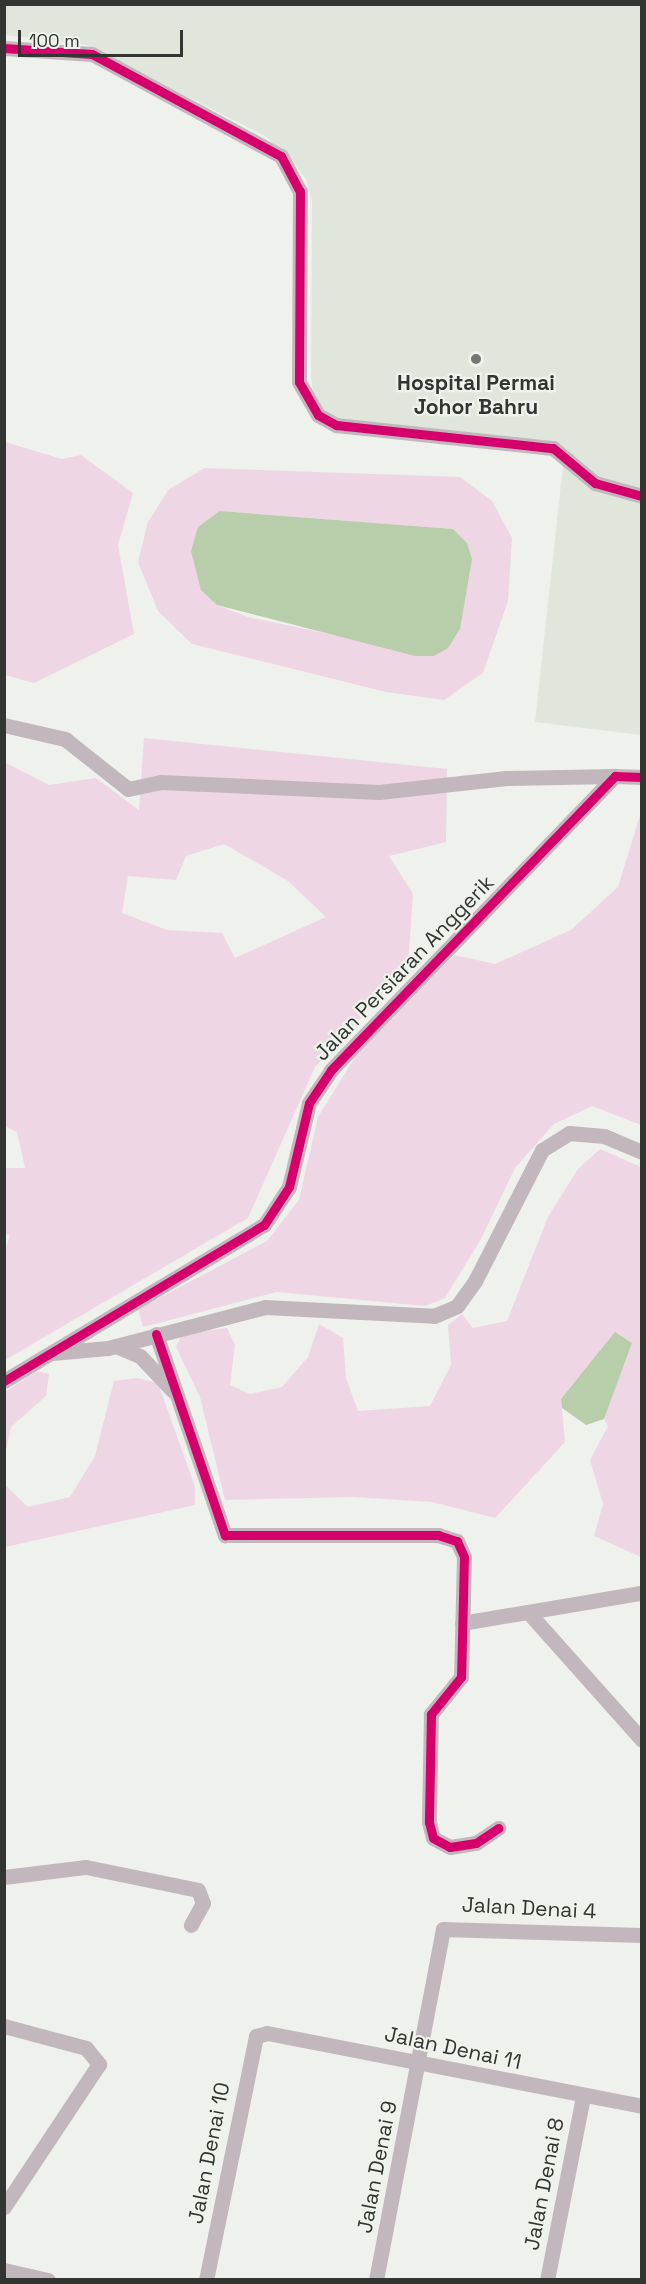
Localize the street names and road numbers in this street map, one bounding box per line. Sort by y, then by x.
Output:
street label: Jalan Persiaran Anggerik [309,870,499,1066]
street label: Jalan Denai 4 [461,1892,597,1924]
street label: Jalan Denai 11 [382,2021,524,2075]
street label: Jalan Denai 10 [183,2080,235,2226]
street label: Jalan Denai 9 [352,2099,402,2235]
street label: Jalan Denai 8 [519,2116,569,2252]

